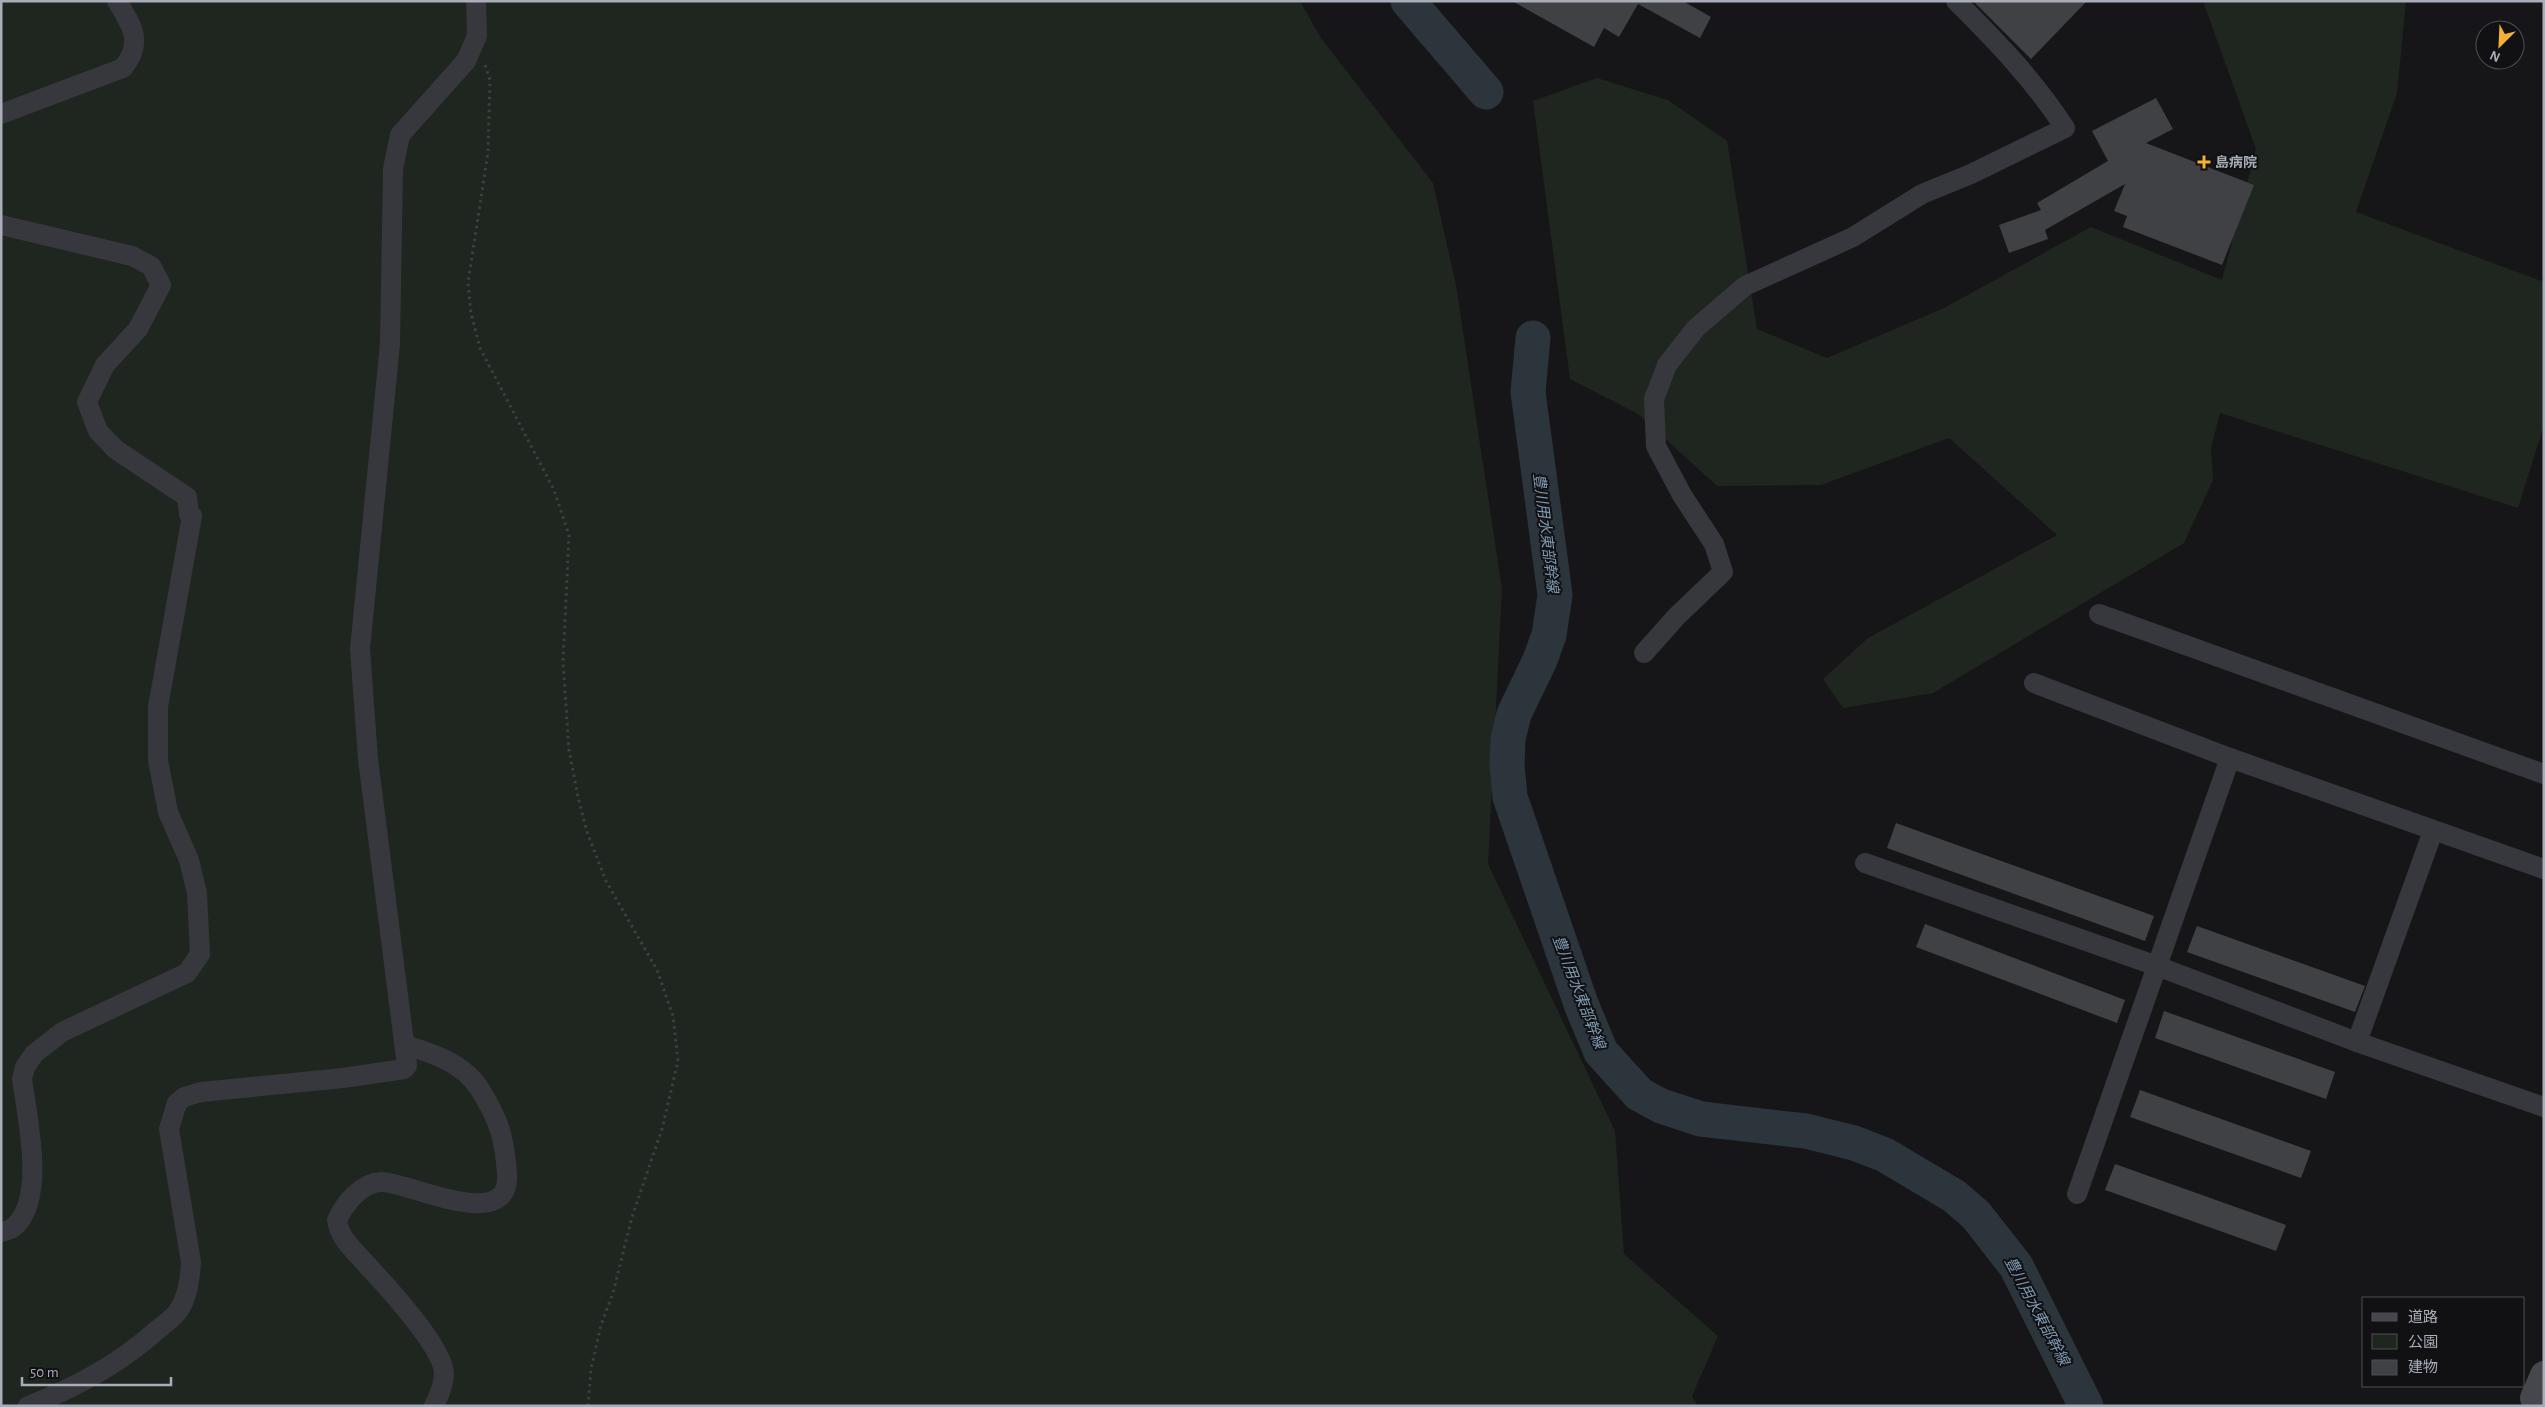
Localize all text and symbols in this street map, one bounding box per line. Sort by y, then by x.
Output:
north arrow [2475,20,2525,70]
text: N [2488,48,2502,64]
marker: 島病院 [2197,155,2211,169]
place label: 島病院 [2215,155,2257,170]
water label: 豊川用水東部幹線 [1531,472,1561,596]
water label: 豊川用水東部幹線 [1550,933,1609,1053]
water label: 豊川用水東部幹線 [2002,1254,2073,1369]
legend [2362,1297,2525,1387]
text: 道路 [2408,1309,2438,1325]
text: 公園 [2408,1334,2438,1350]
scale bar [22,1354,171,1386]
text: 建物 [2408,1359,2438,1375]
text: 50 m [30,1365,59,1380]

